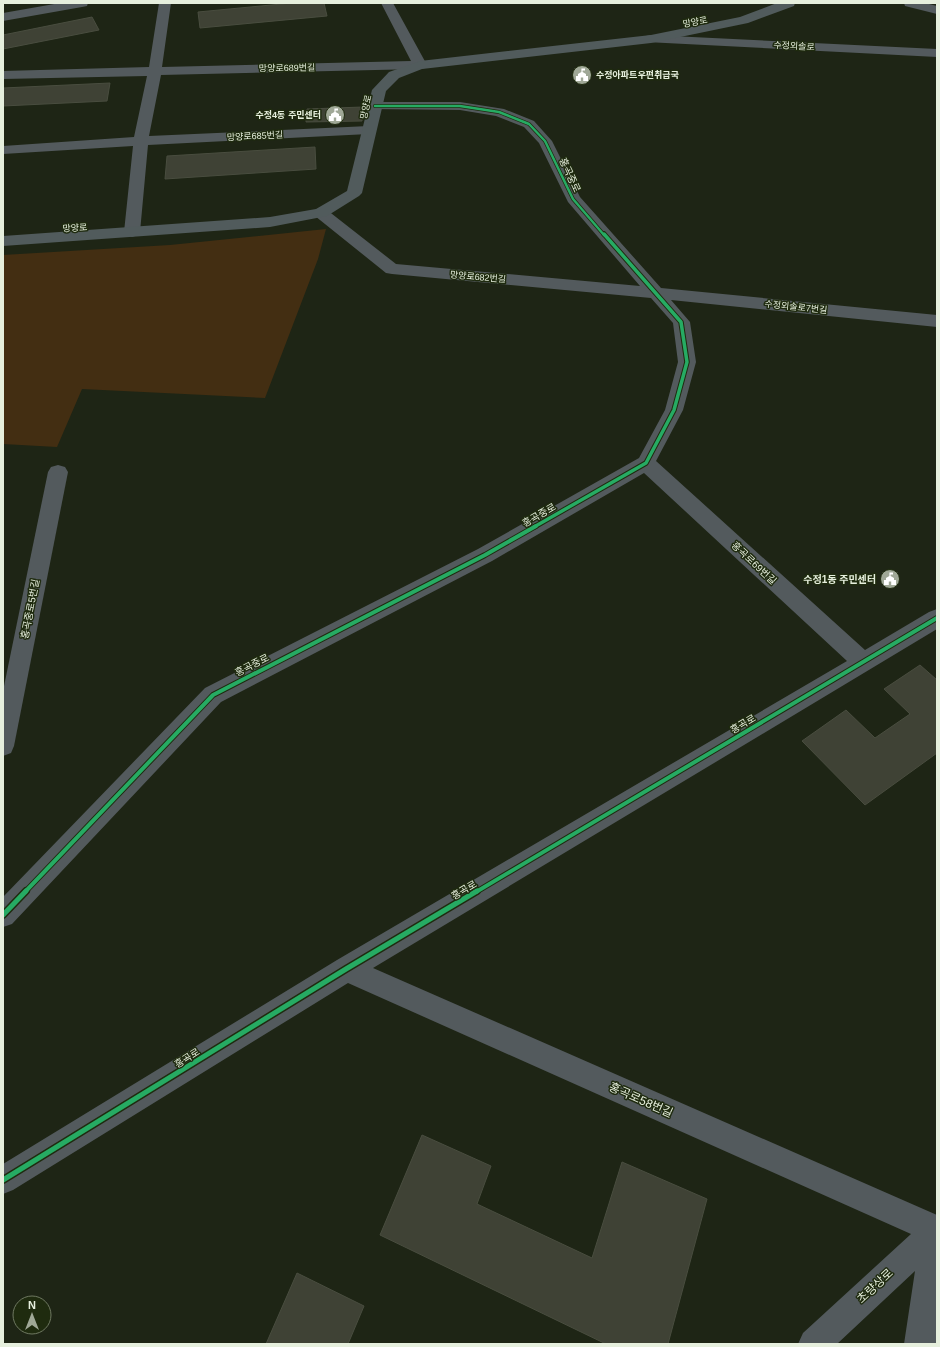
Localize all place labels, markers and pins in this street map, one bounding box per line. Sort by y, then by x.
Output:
public building icon: 수정아파트우편취급국 [571,64,593,86]
place label: 수정아파트우편취급국 [596,69,680,80]
public building icon: 수정4동 주민센터 [324,104,346,126]
place label: 수정4동 주민센터 [256,110,321,120]
public building icon: 수정1동 주민센터 [879,568,901,590]
place label: 수정1동 주민센터 [803,574,876,585]

